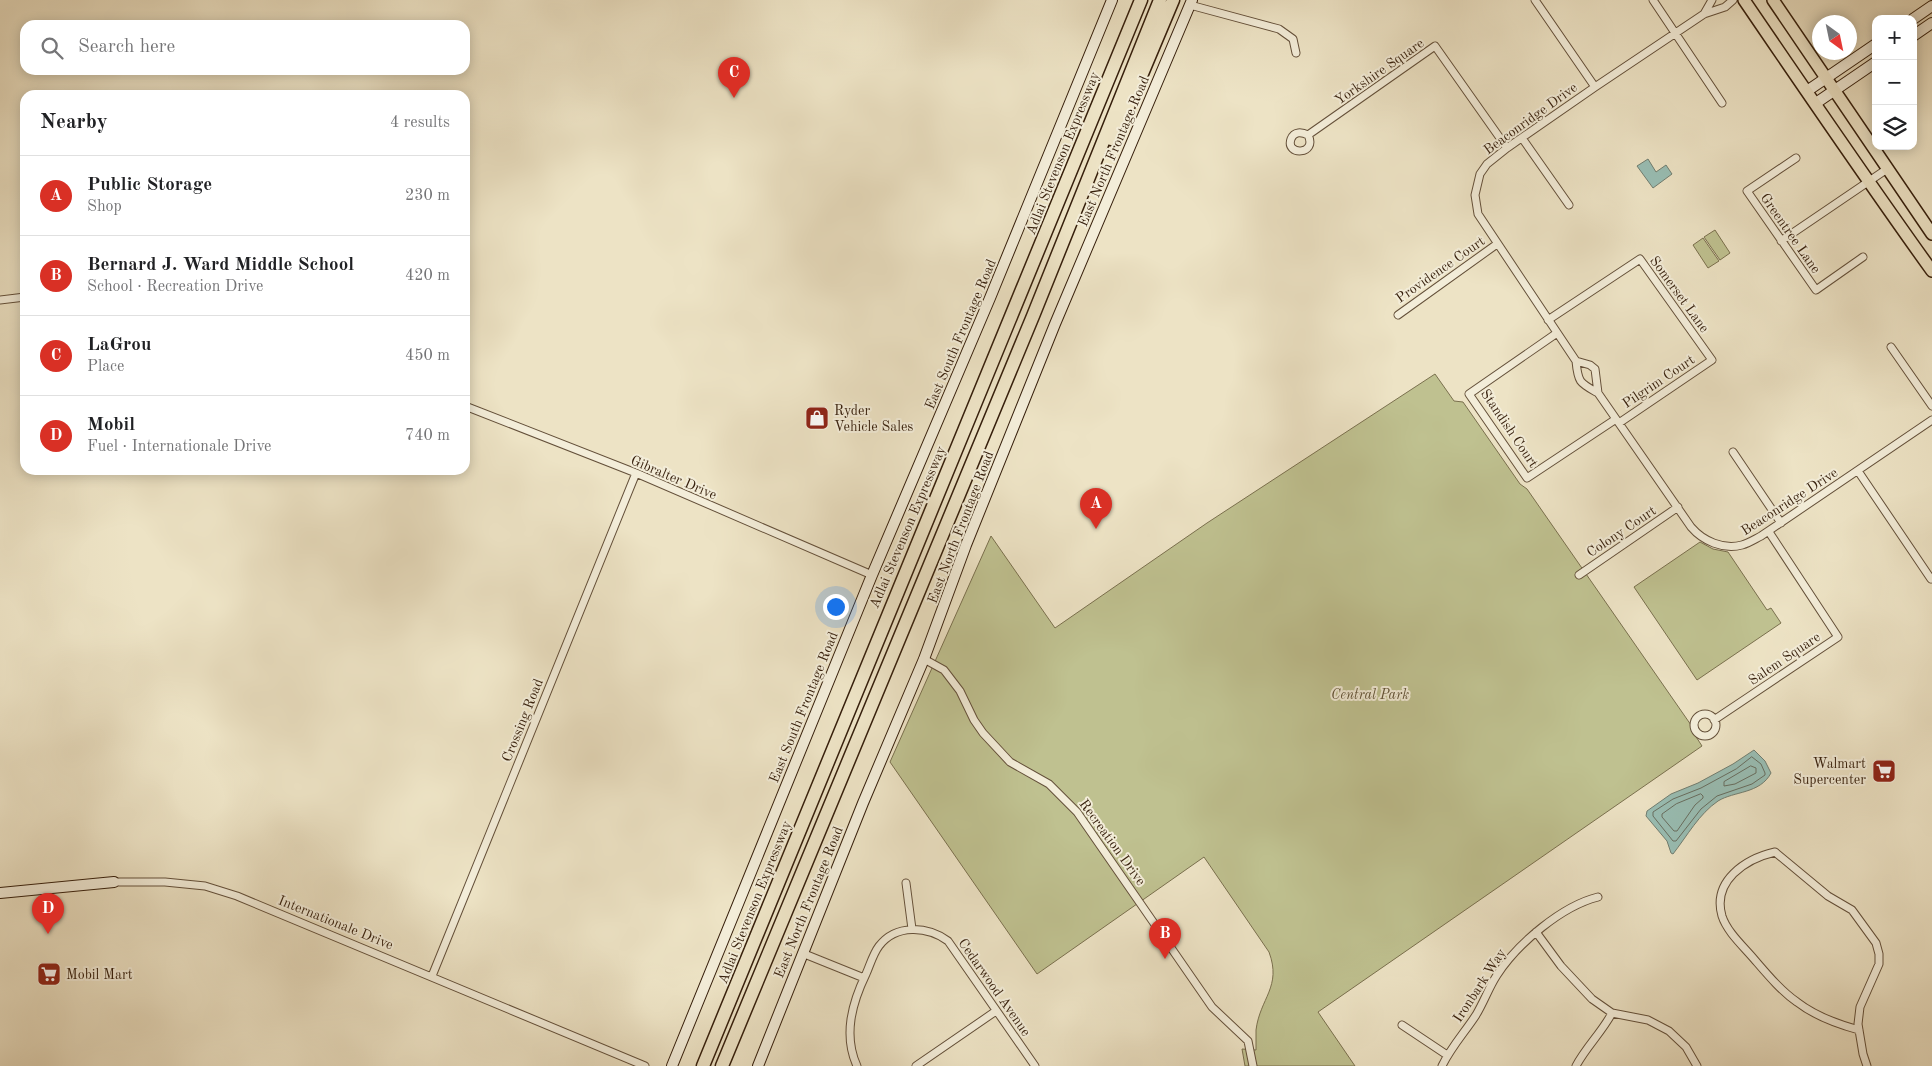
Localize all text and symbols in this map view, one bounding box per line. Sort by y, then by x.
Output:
north arrow [1812,15,1857,60]
map controls [1872,15,1917,150]
button: + [1872,15,1917,60]
search box [20,20,470,75]
icon: search [38,34,66,62]
street label: Yorkshire Square [1333,36,1427,108]
text: Search here [78,38,175,57]
pin: C [718,57,750,98]
button: − [1872,60,1917,105]
street label: Adlai Stevenson Expressway [1024,69,1102,237]
street label: East North Frontage Road [1076,74,1152,229]
street label: Beaconridge Drive [1481,80,1580,157]
button: layers [1872,105,1917,150]
text: Nearby [40,112,108,133]
text: 4 results [390,115,450,131]
text: Public Storage [87,176,212,195]
text: A [50,188,62,204]
text: 230 m [405,188,450,204]
street label: Greentree Lane [1757,191,1823,276]
text: Shop [87,199,122,215]
street label: Providence Court [1394,234,1488,306]
street label: Somerset Lane [1647,254,1711,335]
text: Bernard J. Ward Middle School [87,256,354,275]
street label: East South Frontage Road [923,257,999,412]
text: B [50,268,62,284]
text: 420 m [405,268,450,284]
text: School · Recreation Drive [87,279,263,295]
text: LaGrou [87,336,151,355]
text: C [51,348,61,364]
text: 450 m [405,348,450,364]
street label: Pilgrim Court [1620,353,1697,411]
text: Place [87,359,124,375]
street label: Standish Court [1478,387,1541,470]
place label: Ryder Vehicle Sales [834,404,913,434]
shop icon: Ryder Vehicle Sales [804,405,830,431]
text: Mobil [87,416,135,435]
text: D [50,428,62,444]
text: 740 m [405,428,450,444]
text: Fuel · Internationale Drive [87,439,271,455]
street label: Adlai Stevenson Expressway [867,444,949,611]
street label: East North Frontage Road [925,449,996,605]
street label: Gibralter Drive [628,453,719,502]
street label: Beaconridge Drive [1739,465,1840,538]
pin: A [1080,488,1112,529]
street label: Colony Court [1584,503,1659,560]
your location [823,594,849,620]
street label: East South Frontage Road [767,630,841,785]
street label: Salem Square [1746,630,1823,688]
street label: Crossing Road [500,677,546,764]
park label: Central Park [1331,688,1409,702]
place label: Walmart Supercenter [1793,757,1866,787]
supermarket icon: Walmart Supercenter [1871,758,1897,784]
street label: Recreation Drive [1076,797,1148,888]
street label: Adlai Stevenson Expressway [716,818,794,986]
street label: East North Frontage Road [772,825,846,980]
pin: D [32,893,64,934]
street label: Internationale Drive [276,893,395,952]
pin: B [1149,918,1181,959]
street label: Cedarwood Avenue [955,936,1033,1039]
street label: Ironbark Way [1451,946,1509,1025]
supermarket icon: Mobil Mart [36,961,62,987]
place label: Mobil Mart [66,968,133,982]

